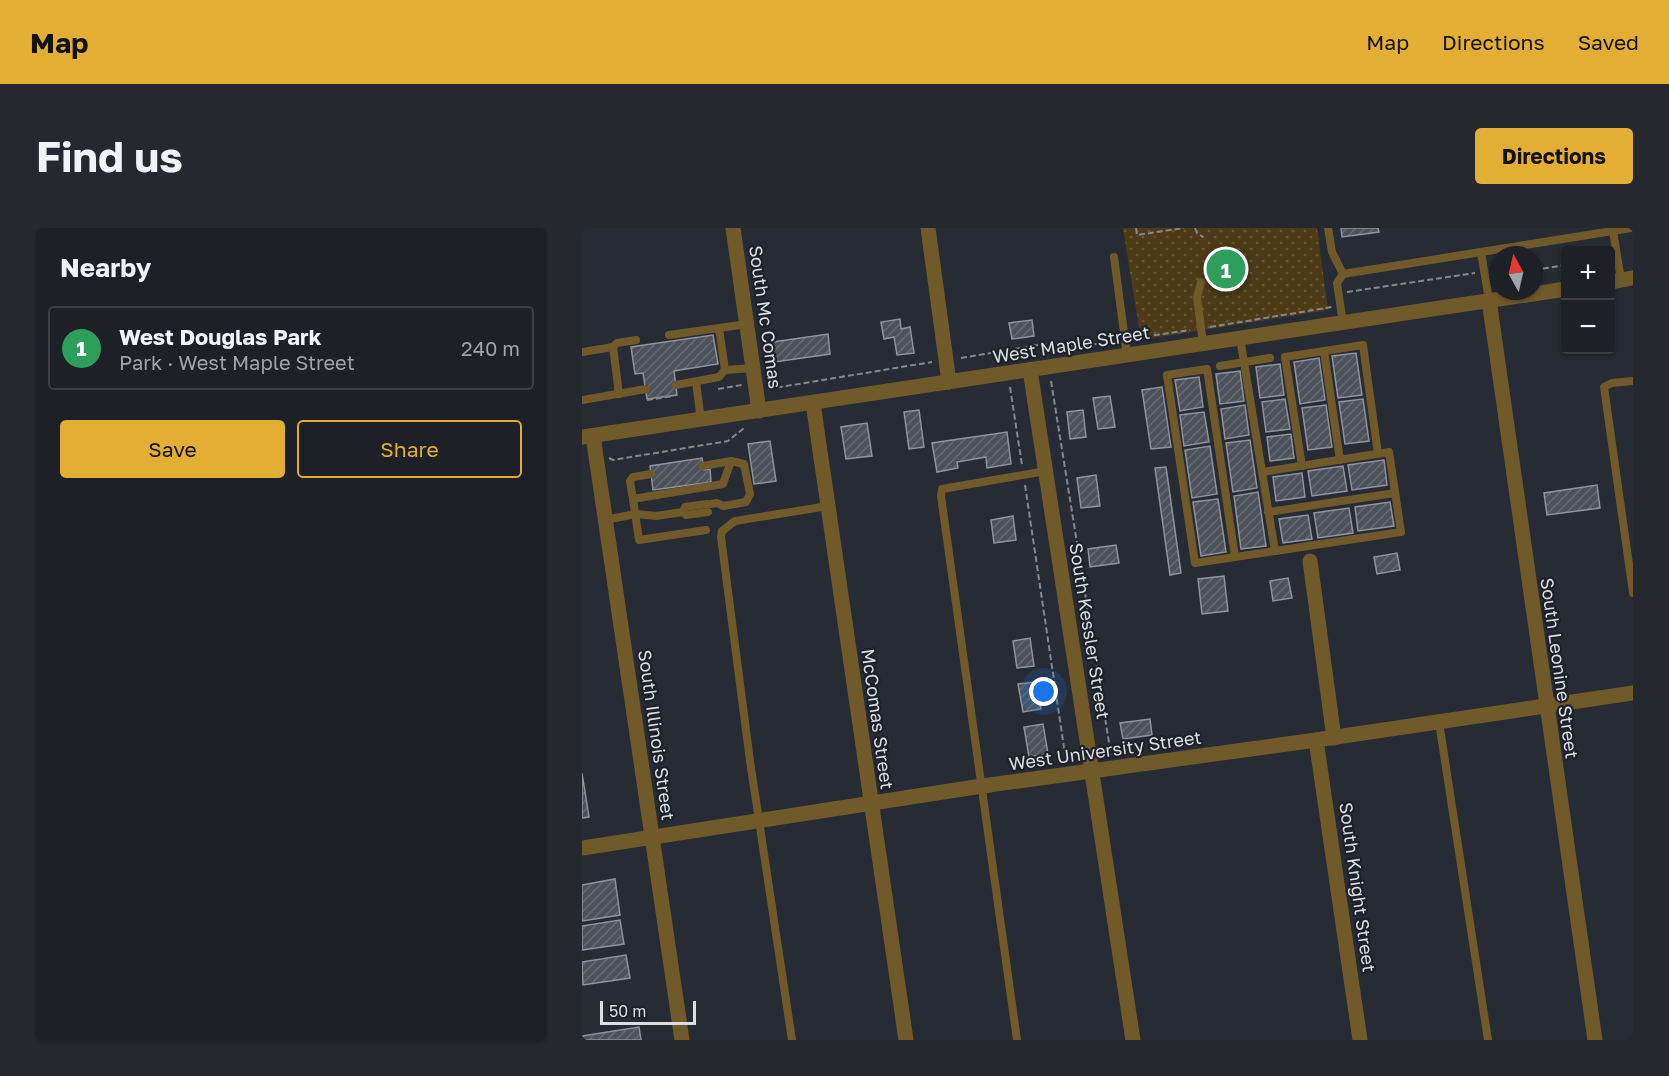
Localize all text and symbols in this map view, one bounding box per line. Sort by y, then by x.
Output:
text: Map [30,26,88,59]
text: Map [1366,29,1409,55]
text: Directions [1442,29,1545,55]
text: Saved [1578,29,1639,55]
button: Directions [1475,128,1633,184]
text: Find us [36,131,183,181]
street label: South Mc Comas [745,244,787,390]
pin: 1 [1206,246,1246,291]
north arrow [1489,246,1543,300]
map controls [1561,246,1615,354]
button: + [1561,246,1615,300]
text: Nearby [60,252,151,283]
button: − [1561,300,1615,354]
street label: West Maple Street [991,321,1151,367]
text: West Douglas Park [119,323,321,350]
text: 1 [76,336,87,360]
text: 240 m [461,336,520,360]
text: Park · West Maple Street [119,350,355,374]
button: Save [60,420,285,478]
button: Share [297,420,522,478]
street label: South Kessler Street [1065,541,1115,721]
street label: South Leonine Street [1536,576,1584,760]
street label: McComas Street [857,647,899,791]
street label: South Illinois Street [634,648,680,822]
your location [1029,677,1058,706]
street label: West University Street [1007,726,1203,774]
street label: South Knight Street [1335,801,1381,973]
scale bar [600,998,696,1026]
text: 50 m [609,1001,646,1021]

